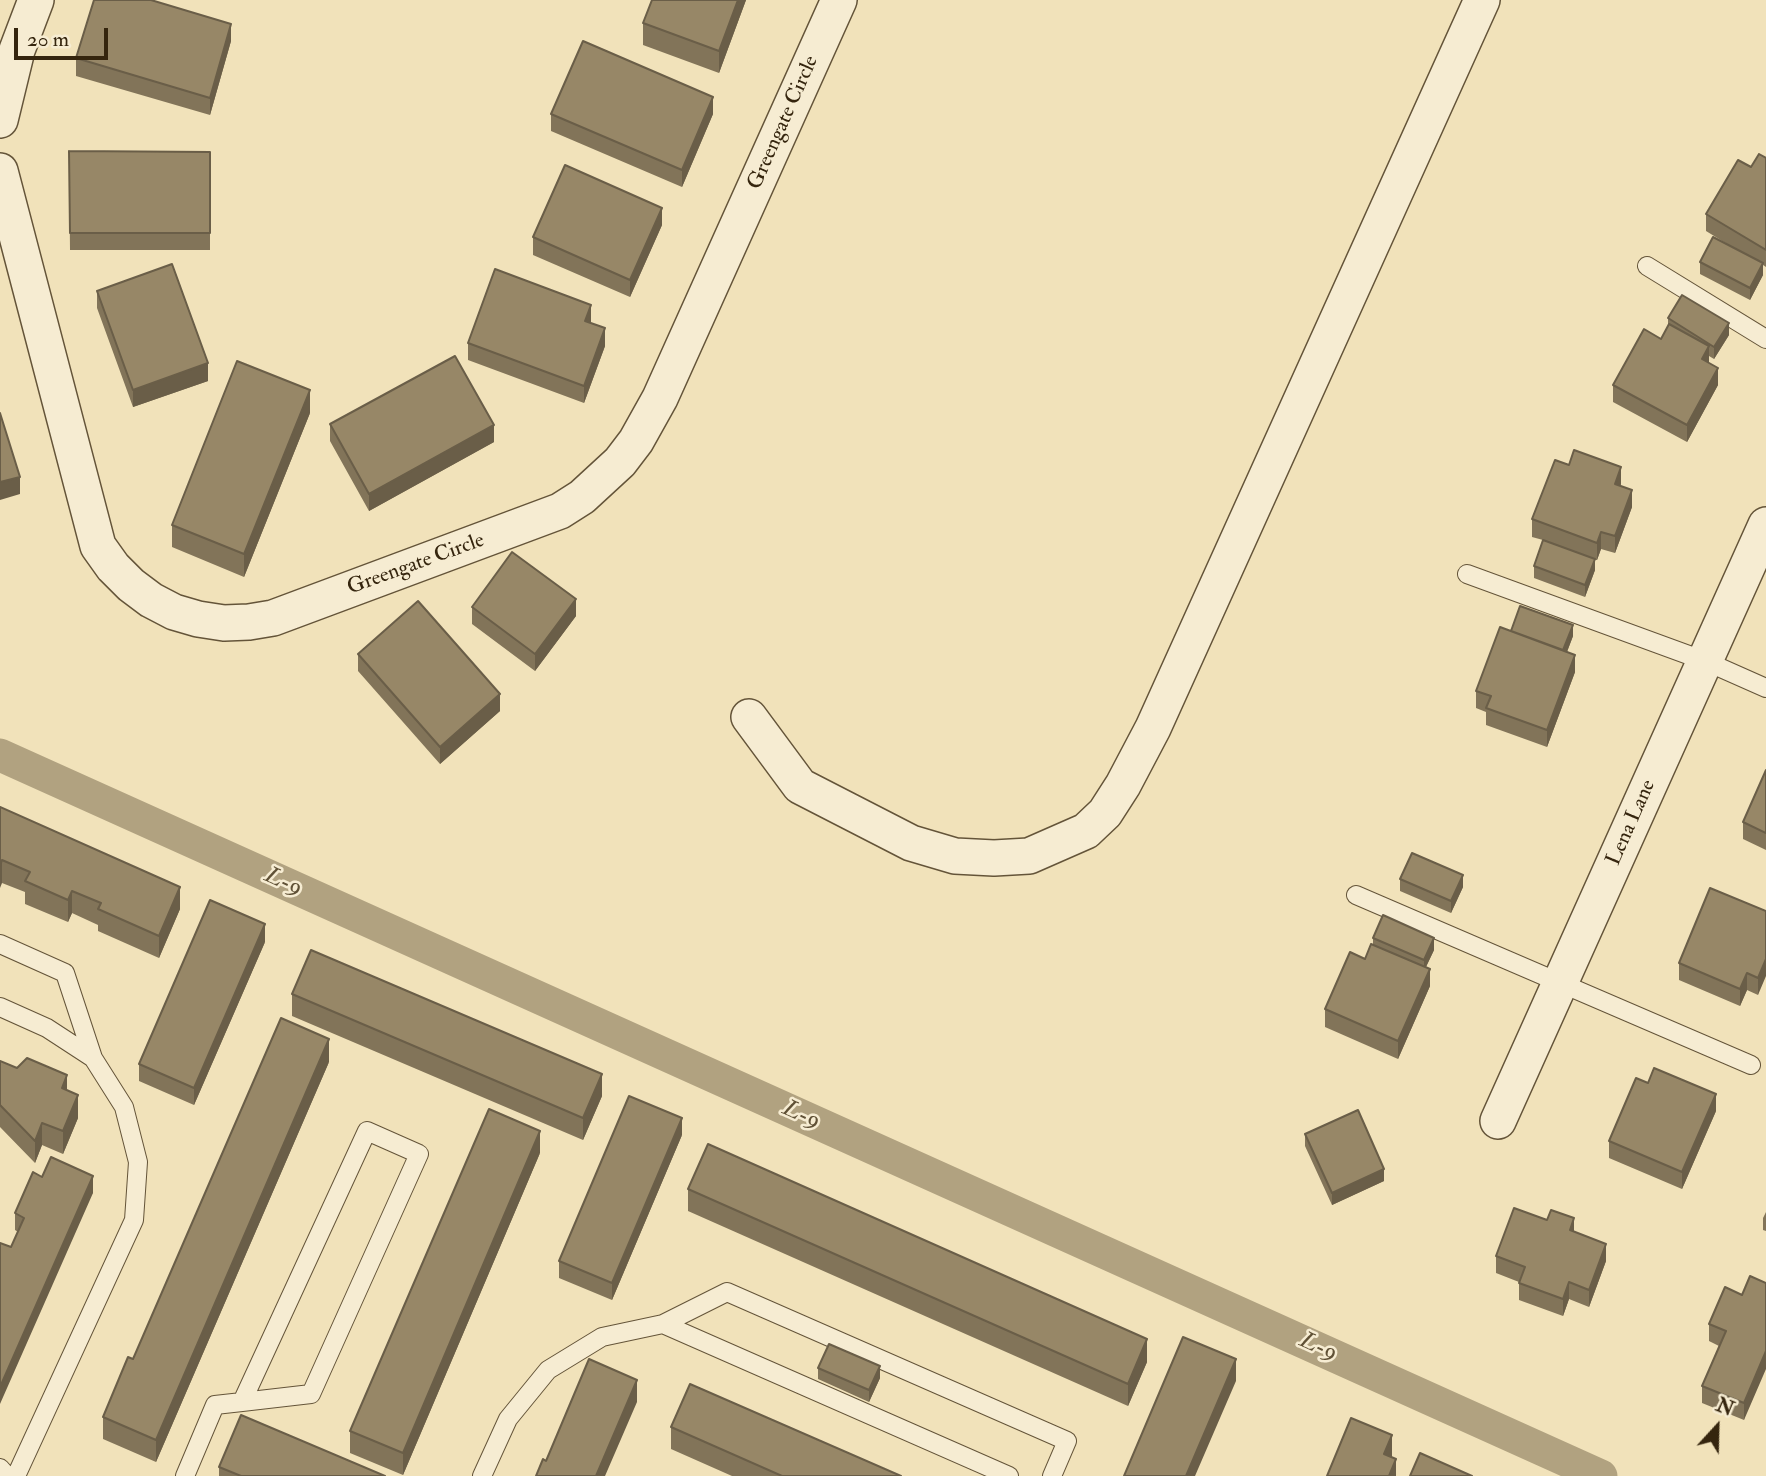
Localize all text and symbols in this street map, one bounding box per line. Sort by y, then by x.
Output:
scale bar [18,14,112,58]
text: 20 m [27,26,69,53]
street label: Greengate Circle [743,52,825,194]
street label: Greengate Circle [344,529,488,601]
street label: Lena Lane [1602,776,1662,870]
water label: L-9 [260,863,306,903]
water label: L-9 [778,1096,824,1136]
water label: L-9 [1295,1328,1341,1368]
north arrow [1682,1392,1752,1462]
text: N [1712,1393,1737,1422]

